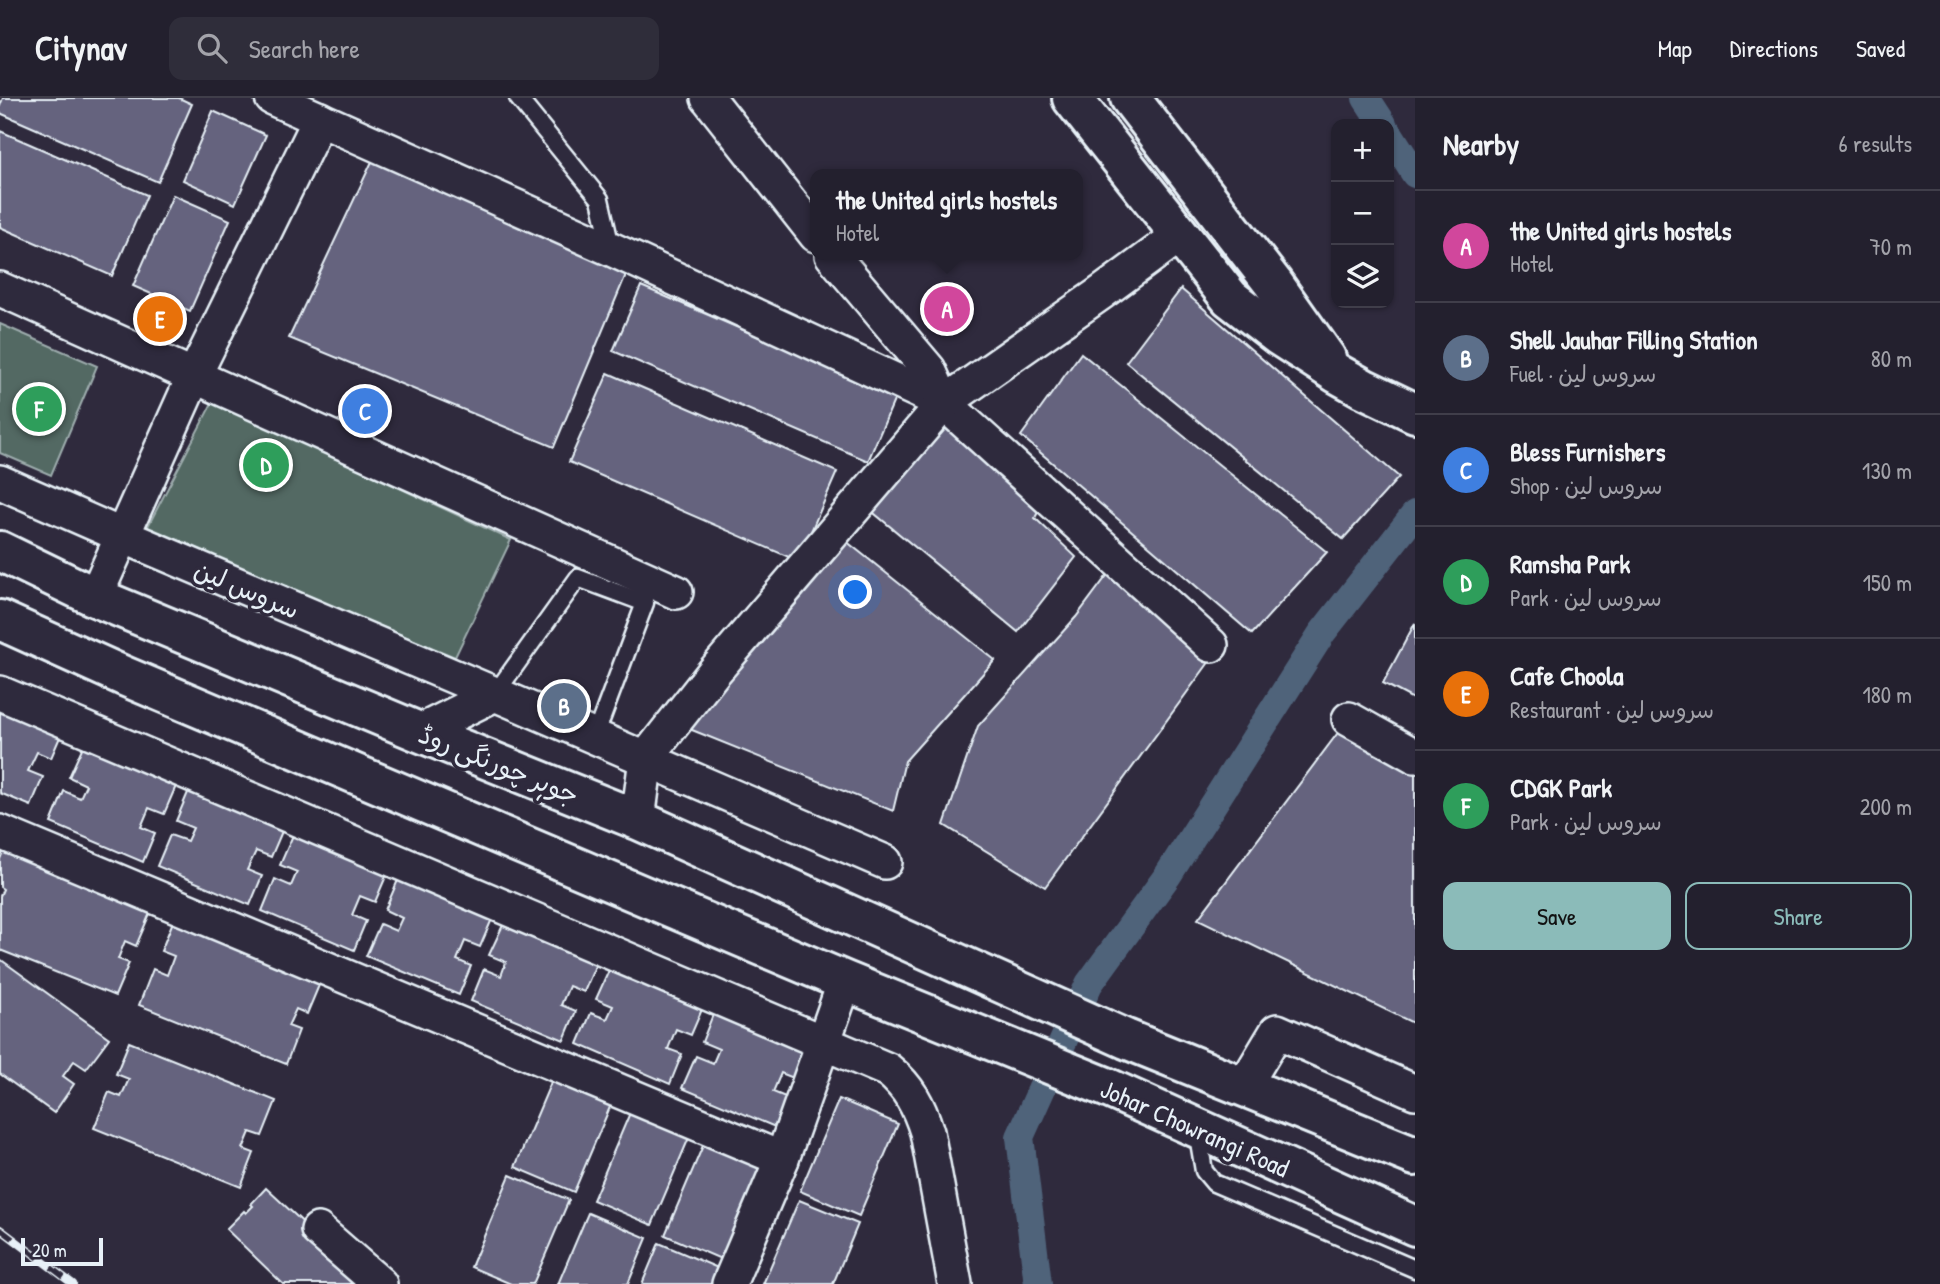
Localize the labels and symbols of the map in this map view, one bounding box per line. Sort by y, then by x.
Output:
pin: A [924,283,970,335]
pin: E [137,293,183,345]
pin: F [16,383,62,435]
pin: C [342,385,388,437]
pin: D [243,439,289,491]
street label: سروس لین [189,551,305,627]
your location [838,575,872,609]
pin: B [541,680,587,732]
street label: جوہر چورنگی روڈ [413,716,584,815]
street label: Johar Chowrangi Road [1095,1071,1295,1185]
scale bar [21,1235,103,1267]

